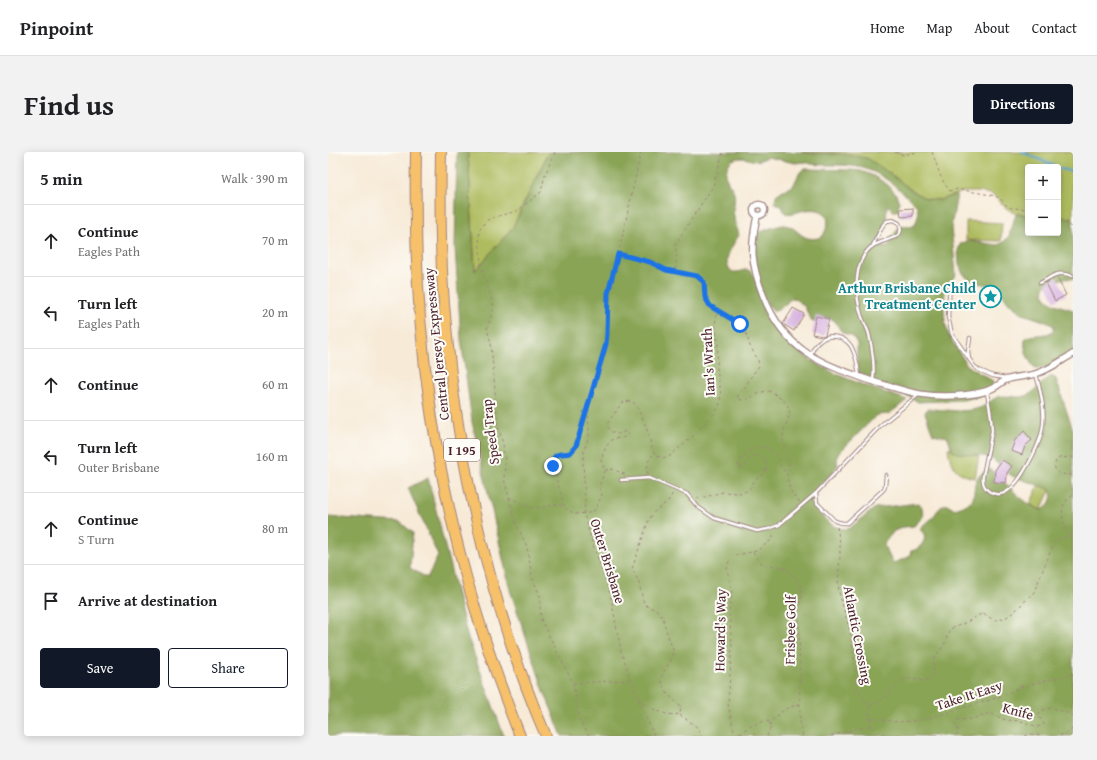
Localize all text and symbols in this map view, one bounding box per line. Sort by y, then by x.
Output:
text: Pinpoint [20,14,93,42]
text: Home [870,18,905,38]
text: Map [927,18,952,38]
text: About [974,18,1010,38]
text: Contact [1032,18,1077,38]
text: Find us [24,84,114,125]
button: Directions [973,84,1073,124]
map controls [1025,164,1061,236]
button: + [1025,164,1061,200]
text: 5 min [40,166,82,191]
text: Walk · 390 m [221,169,288,188]
button: − [1025,200,1061,236]
text: Continue [78,221,139,242]
icon: ahead [40,230,62,252]
text: 70 m [262,231,288,250]
text: Eagles Path [78,242,140,261]
street label: Central Jersey Expressway [418,267,454,421]
place label: Arthur Brisbane Child Treatment Center [838,278,977,314]
place icon: Arthur Brisbane Child Treatment Center [978,283,1004,309]
text: Turn left [78,293,137,314]
icon: left [40,302,62,324]
text: 20 m [262,303,288,322]
text: Eagles Path [78,314,140,333]
route start [731,315,749,333]
street label: Ian's Wrath [696,327,720,396]
icon: ahead [40,374,62,396]
text: Continue [78,374,139,395]
text: 60 m [262,375,288,394]
street label: Speed Trap [476,398,504,466]
text: Turn left [78,437,137,458]
road number: I 195 [444,439,480,461]
icon: left [40,446,62,468]
text: 160 m [256,447,288,466]
route end [544,457,562,475]
text: Outer Brisbane [78,458,160,477]
text: Continue [78,509,139,530]
street label: Outer Brisbane [586,516,631,606]
icon: ahead [40,518,62,540]
text: 80 m [262,519,288,538]
text: S Turn [78,530,114,549]
street label: Atlantic Crossing [839,584,877,686]
street label: Howard's Way [709,588,731,672]
icon: arrive [40,590,62,612]
text: Arrive at destination [78,590,217,611]
street label: Frisbee Golf [779,594,801,665]
button: Save [40,648,160,688]
button: Share [168,648,288,688]
street label: Take It Easy [933,675,1005,715]
street label: Knife [1000,697,1036,725]

